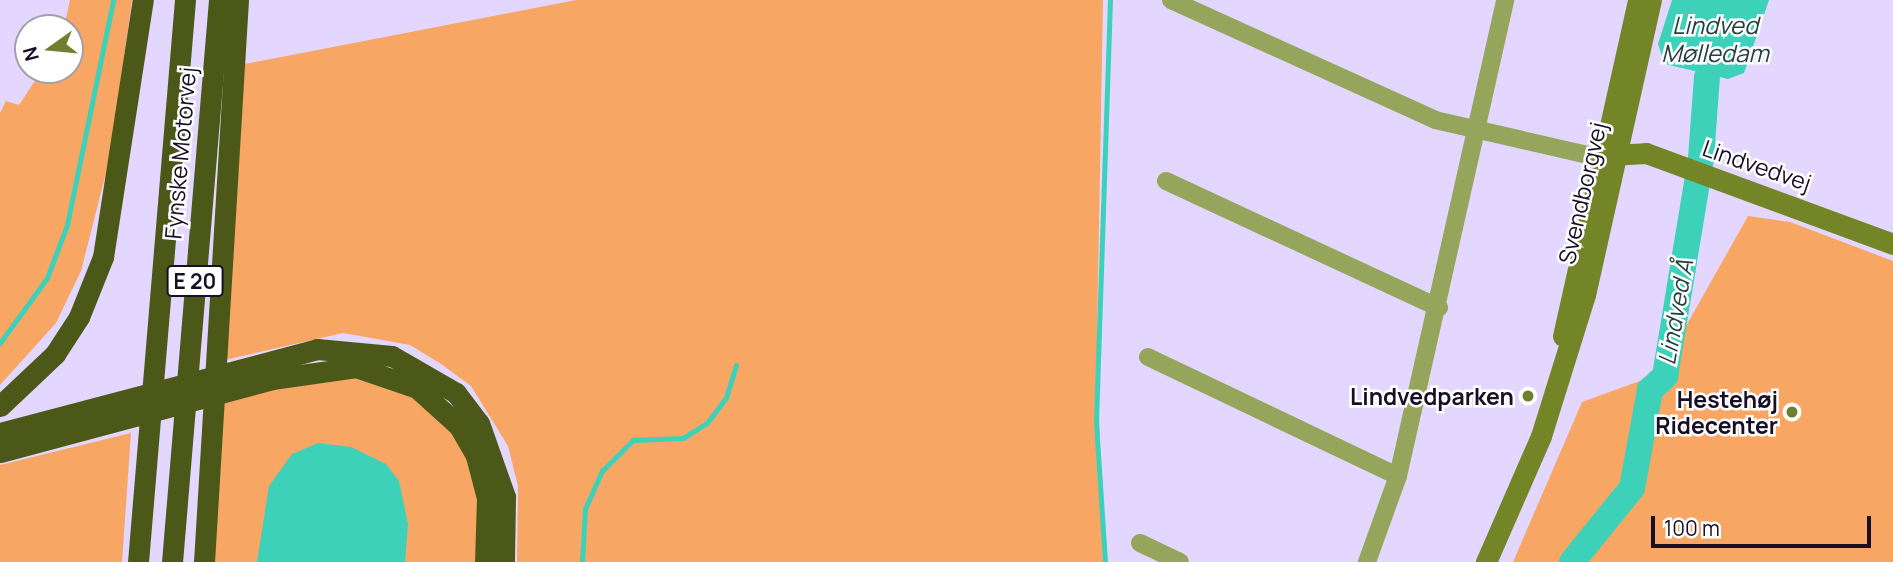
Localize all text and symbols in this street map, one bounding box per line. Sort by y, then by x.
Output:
water label: Lindved Mølledam [1661,11,1769,67]
north arrow [14,14,84,84]
text: N [16,44,45,64]
street label: Fynske Motorvej [159,66,201,240]
street label: Svendborgvej [1552,119,1612,267]
street label: Lindvedvej [1699,134,1815,196]
water label: Lindved Å [1652,257,1698,367]
road number: E 20 [165,264,225,298]
place label: Lindvedparken [1350,382,1514,410]
place label: Hestehøj Ridecenter [1655,385,1778,439]
marker: Lindvedparken [1520,388,1536,404]
marker: Hestehøj Ridecenter [1784,404,1800,420]
scale bar [1655,503,1876,546]
text: 100 m [1664,514,1720,542]

